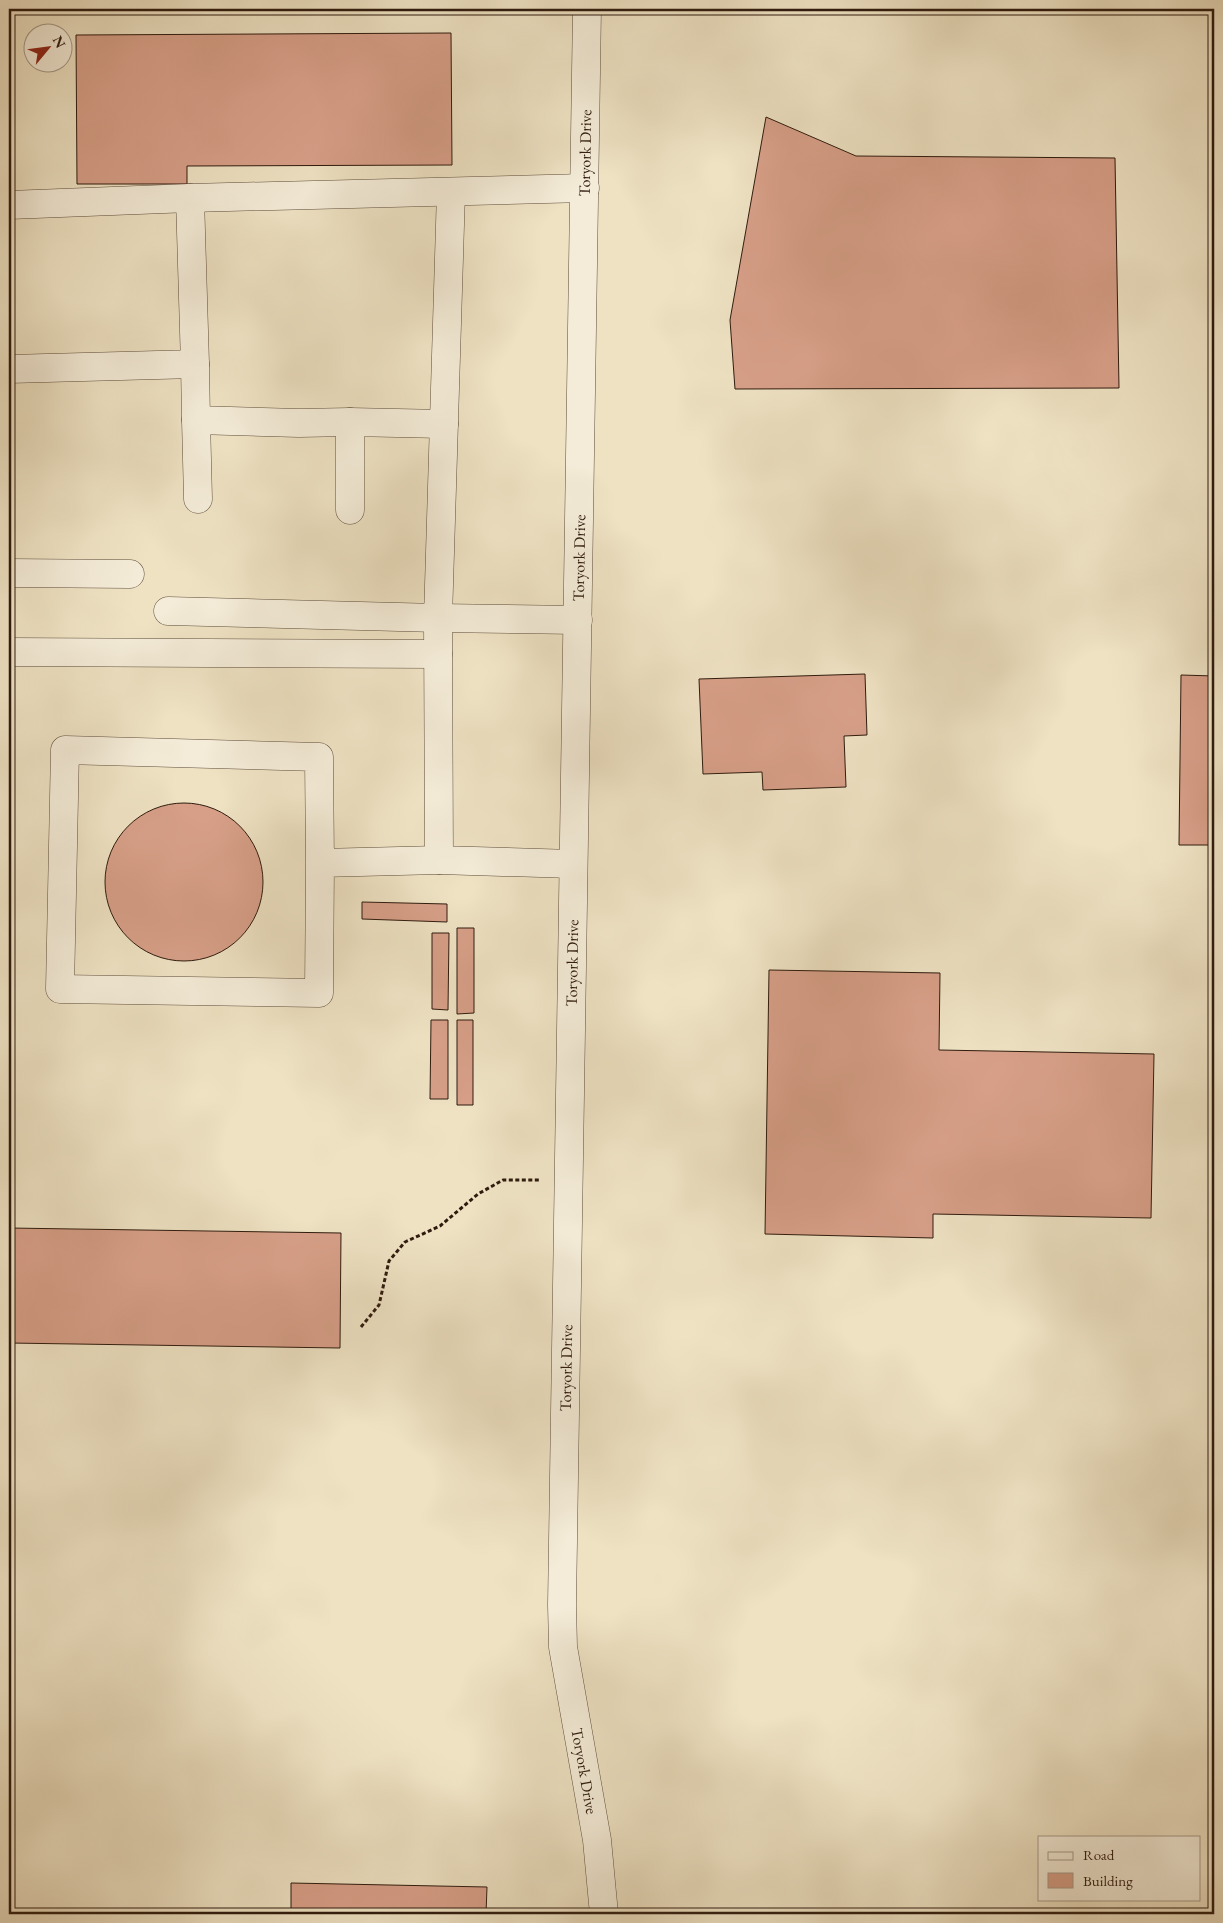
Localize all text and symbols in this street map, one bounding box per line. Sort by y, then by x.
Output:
north arrow [22,22,72,72]
text: N [49,32,70,52]
street label: Toryork Drive [574,109,596,197]
street label: Toryork Drive [568,514,590,602]
street label: Toryork Drive [561,919,583,1007]
street label: Toryork Drive [555,1324,577,1412]
street label: Toryork Drive [567,1726,603,1816]
legend [1038,1836,1200,1900]
text: Road [1083,1845,1115,1864]
text: Building [1083,1871,1133,1890]

